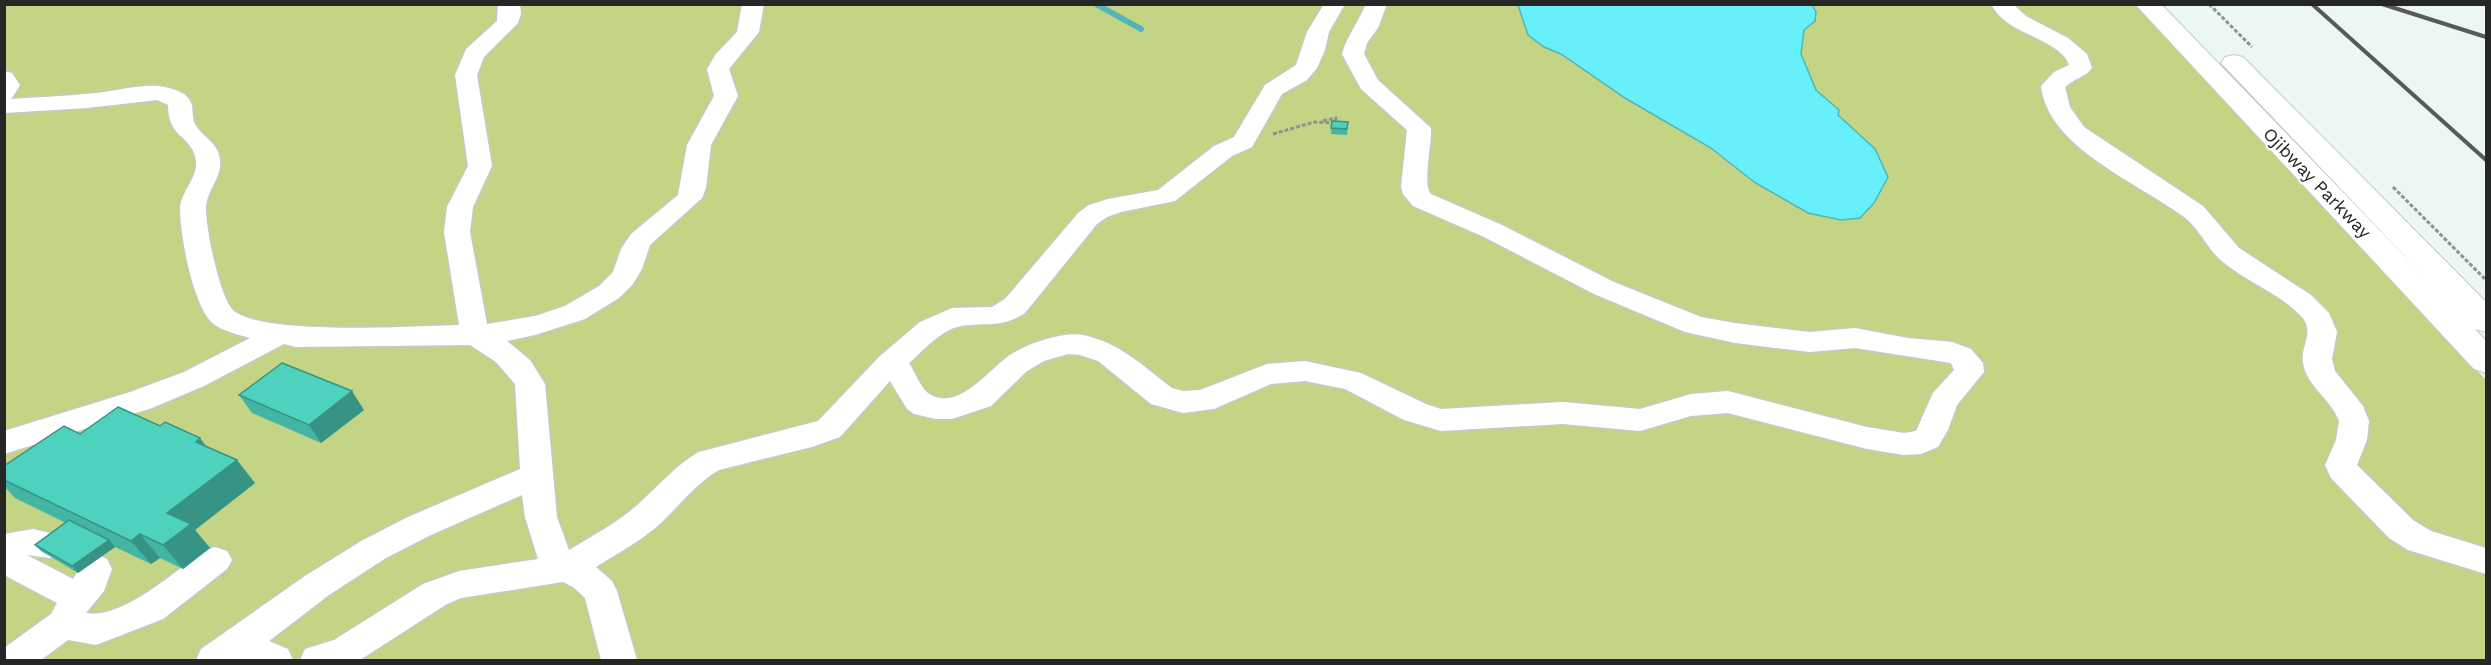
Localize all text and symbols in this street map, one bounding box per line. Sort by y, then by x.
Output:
street label: Ojibway Parkway [2259,123,2376,243]

